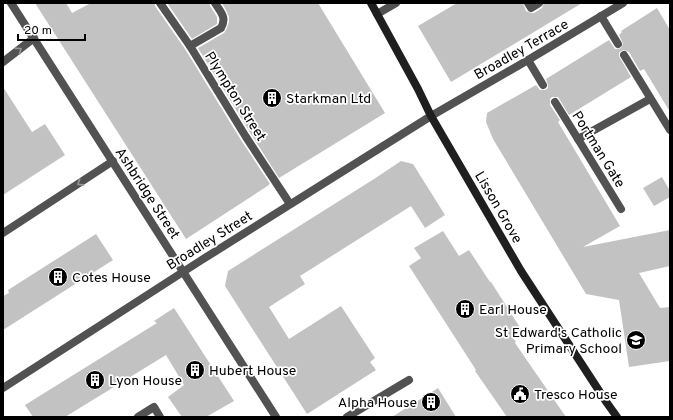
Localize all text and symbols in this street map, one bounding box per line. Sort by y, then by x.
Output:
scale bar [18,16,85,42]
street label: Broadley Terrace [472,16,572,84]
text: 20 m [24,23,52,39]
one-way arrow [14,48,21,55]
street label: Plympton Street [200,49,269,145]
building icon: Starkman Ltd [261,87,283,109]
place label: Starkman Ltd [286,91,371,108]
street label: Portman Gate [567,108,628,191]
street label: Ashbridge Street [111,145,183,243]
street label: Lisson Grove [470,169,525,247]
one-way arrow [78,178,85,185]
street label: Broadley Street [164,208,256,274]
building icon: Cotes House [47,266,69,288]
place label: Cotes House [72,270,151,287]
building icon: Earl House [454,298,476,320]
place label: Earl House [479,302,547,319]
place label: St Edward's Catholic Primary School [495,325,622,358]
school or university icon: St Edward's Catholic Primary School [625,329,647,351]
building icon: Hubert House [184,359,206,381]
place label: Hubert House [209,363,296,380]
building icon: Lyon House [84,369,106,391]
place label: Lyon House [109,373,182,390]
public building icon: Tresco House [509,383,531,405]
place label: Tresco House [534,387,618,404]
building icon: Alpha House [420,391,442,413]
place label: Alpha House [338,395,417,412]

